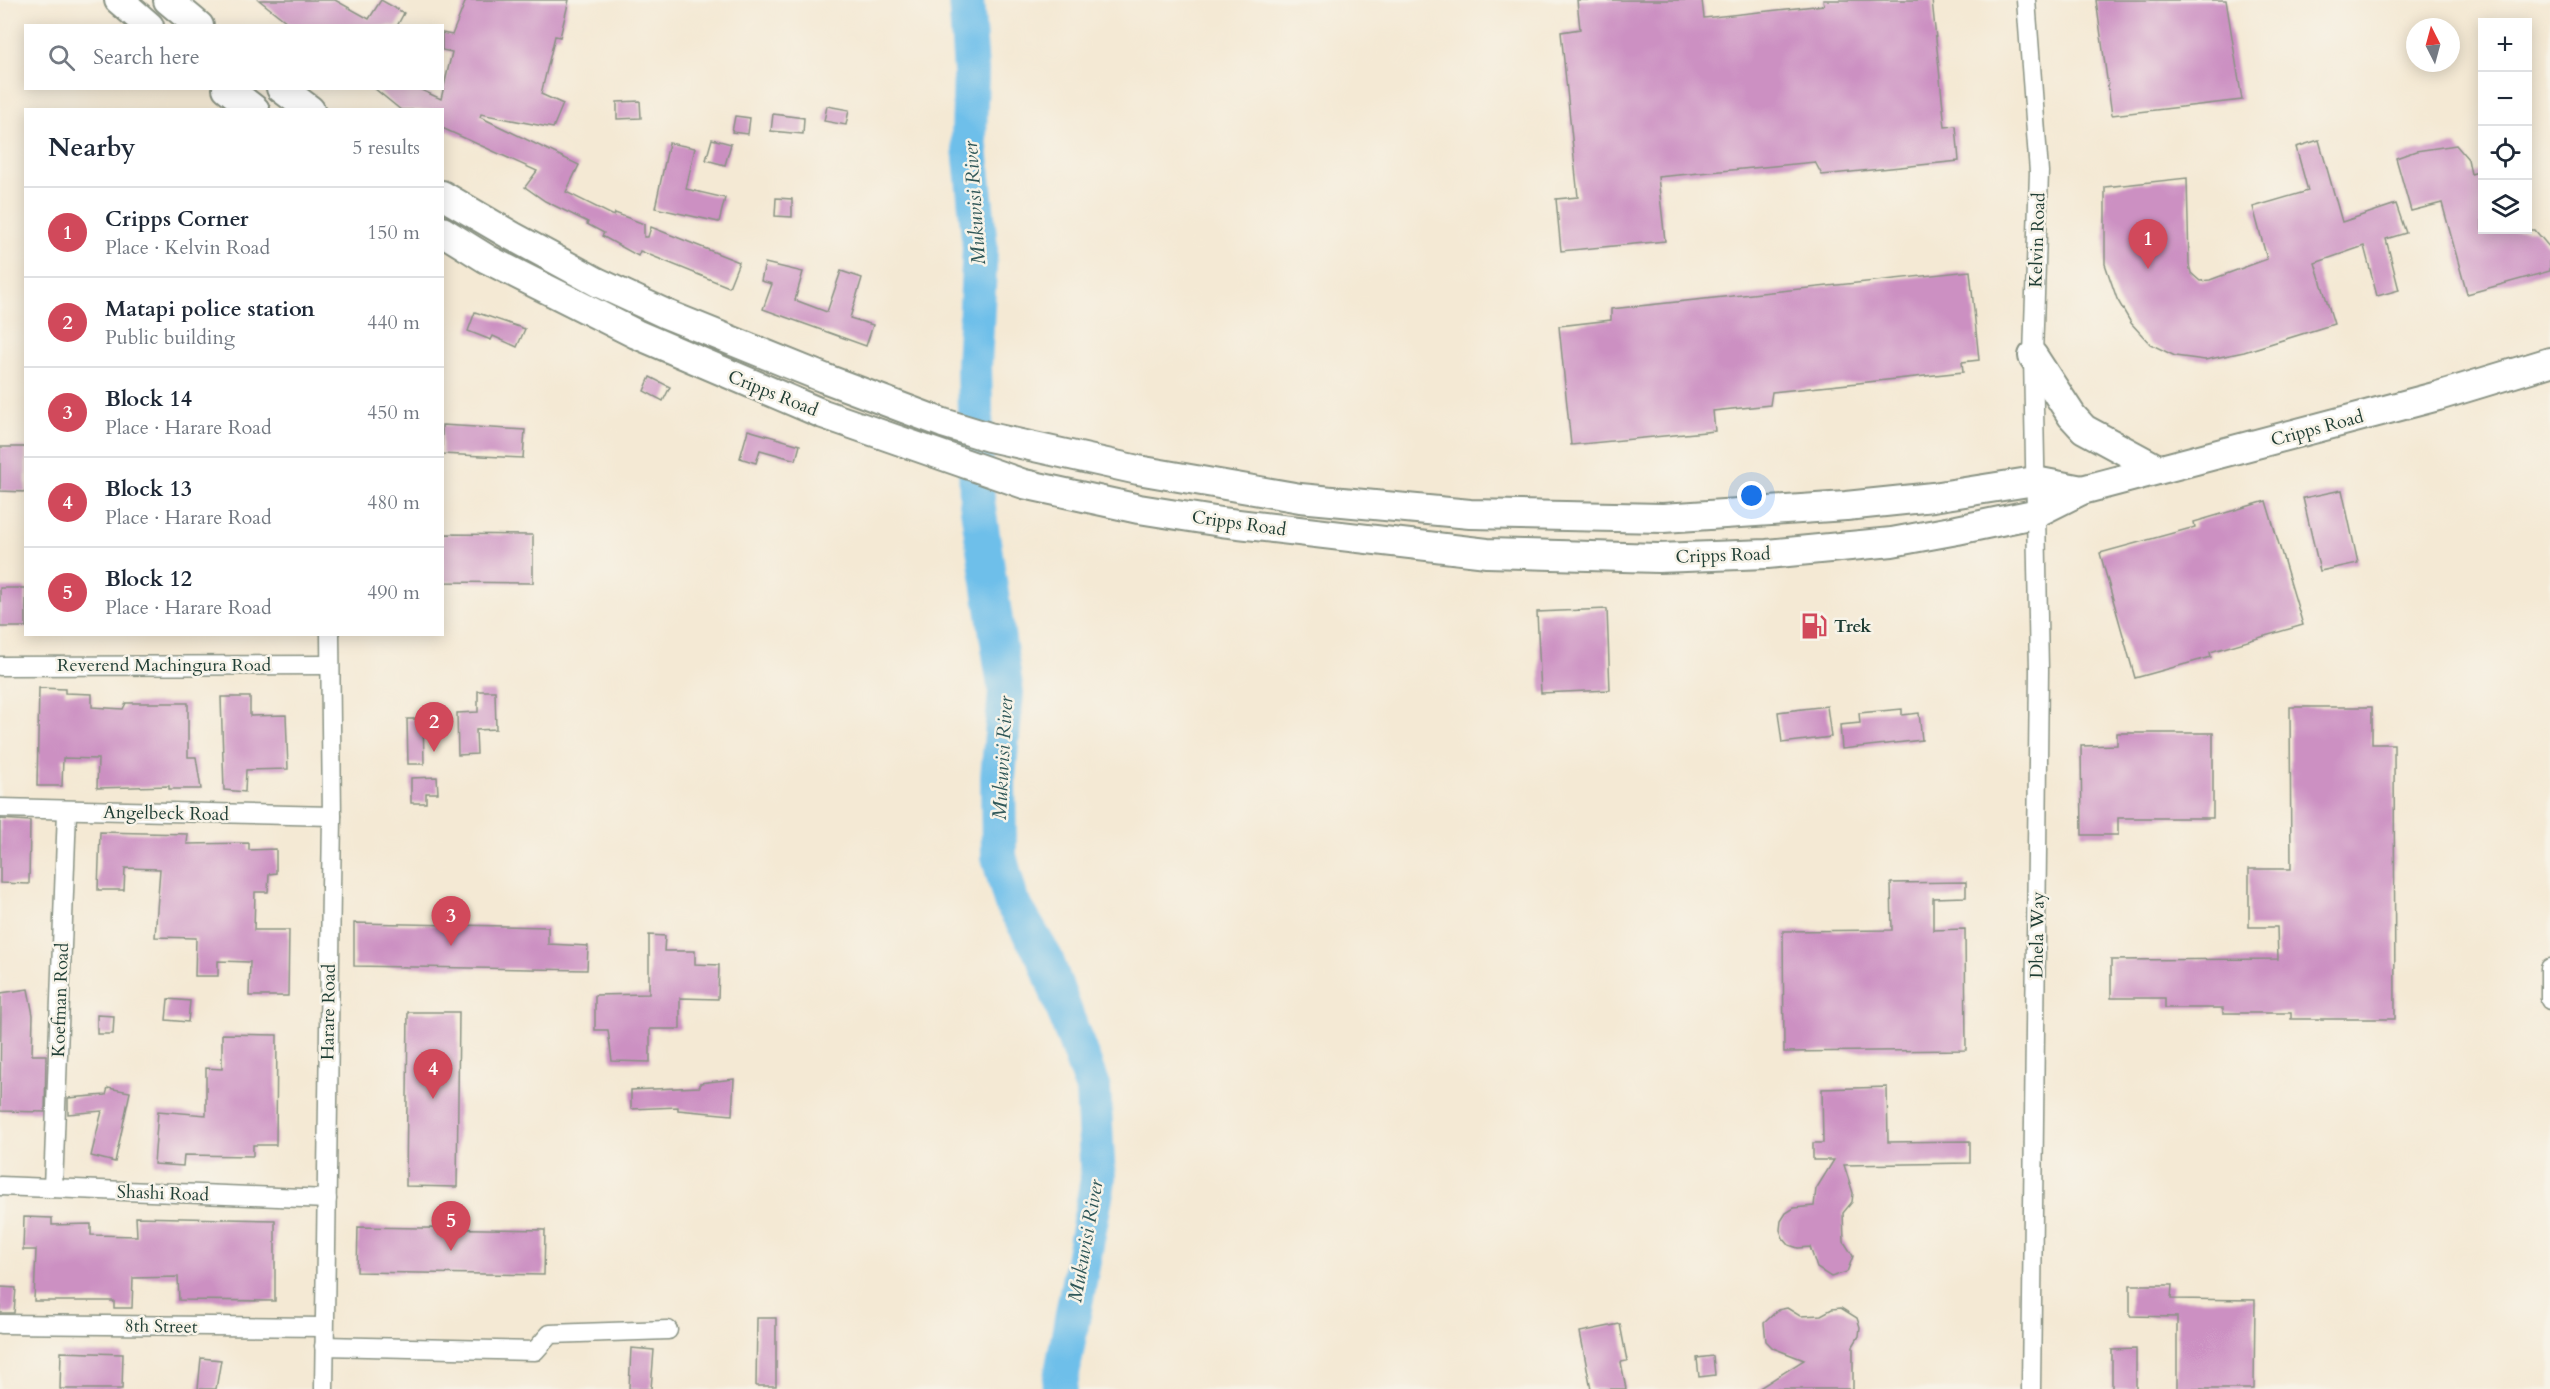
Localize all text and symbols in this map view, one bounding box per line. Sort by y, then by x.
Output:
north arrow [2406,18,2460,72]
map controls [2478,18,2532,234]
button: + [2478,18,2532,72]
search box [24,24,444,90]
icon: search [45,41,78,74]
text: Search here [93,42,200,72]
button: − [2478,72,2532,126]
button: locate [2478,126,2532,180]
text: Nearby [48,130,136,165]
text: 5 results [352,134,420,161]
water label: Mukuvisi River [957,139,992,266]
button: layers [2478,180,2532,234]
street label: Kelvin Road [2023,192,2052,288]
text: Cripps Corner [105,204,249,234]
text: 1 [62,219,73,246]
text: 150 m [367,219,420,246]
pin: 1 [2128,220,2168,269]
text: Place · Kelvin Road [105,234,270,261]
text: Matapi police station [105,294,315,324]
text: 2 [62,309,73,336]
text: 440 m [367,309,420,336]
text: Public building [105,324,235,351]
street label: Cripps Road [724,364,822,423]
text: Block 14 [105,384,192,414]
text: 3 [62,399,73,426]
text: 450 m [367,399,420,426]
street label: Cripps Road [2268,404,2367,453]
text: Place · Harare Road [105,414,272,441]
text: Block 13 [105,474,192,504]
your location [1737,481,1766,510]
text: 4 [62,489,73,516]
text: 480 m [367,489,420,516]
text: Place · Harare Road [105,504,272,531]
street label: Cripps Road [1190,505,1288,543]
street label: Cripps Road [1675,541,1771,570]
text: Block 12 [105,564,192,594]
text: 5 [62,579,73,606]
text: 490 m [367,579,420,606]
text: Place · Harare Road [105,594,272,621]
fuel station icon: Trek [1799,611,1829,641]
place label: Trek [1834,614,1872,639]
street label: Reverend Machingura Road [57,653,271,678]
water label: Mukuvisi River [986,694,1019,821]
pin: 2 [414,702,454,752]
street label: Angelbeck Road [103,800,230,827]
street label: Dhela Way [2024,891,2051,979]
pin: 3 [432,896,470,946]
street label: Koefman Road [46,942,75,1058]
street label: Harare Road [315,963,342,1060]
pin: 4 [414,1050,452,1099]
water label: Mukuvisi River [1061,1176,1110,1305]
street label: Shashi Road [117,1179,210,1208]
pin: 5 [432,1202,470,1251]
street label: 8th Street [124,1313,198,1340]

